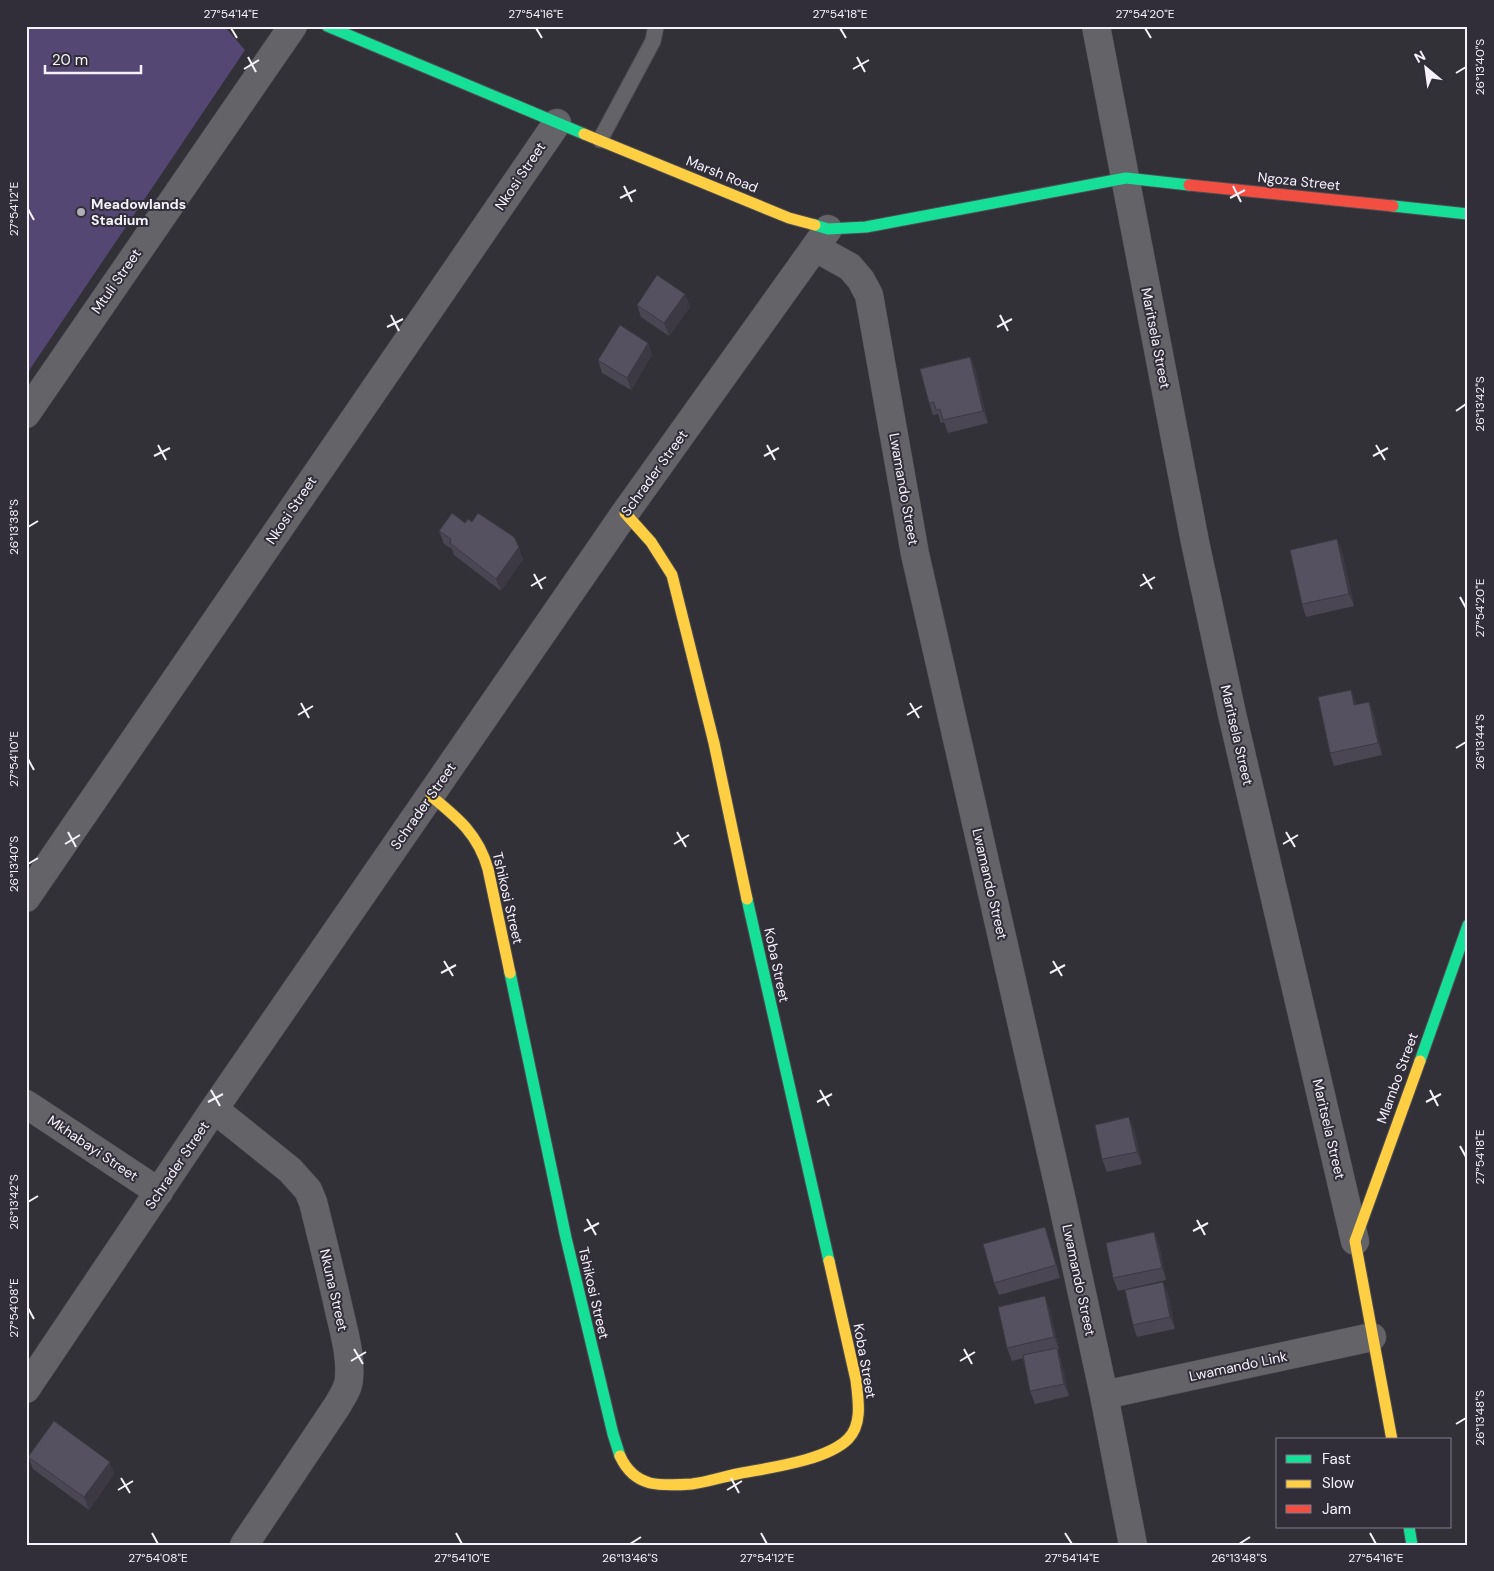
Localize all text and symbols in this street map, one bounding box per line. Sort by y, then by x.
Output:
text: 27°54'14"E [203,6,259,22]
text: 27°54'16"E [508,6,564,22]
text: 27°54'18"E [812,6,868,22]
text: 27°54'20"E [1115,6,1175,22]
text: 26°13'40"S [1472,39,1488,95]
scale bar [45,42,141,74]
north arrow [1402,42,1452,92]
text: N [1411,46,1429,67]
text: 20 m [52,50,88,70]
street label: Nkosi Street [491,138,549,214]
street label: Marsh Road [683,151,761,197]
street label: Ngoza Street [1257,168,1341,194]
text: 27°54'12"E [6,181,22,236]
place label: Meadowlands Stadium [91,195,186,229]
marker: Meadowlands Stadium [75,206,87,218]
street label: Mtuli Street [87,245,145,317]
street label: Maritsela Street [1137,286,1175,390]
text: 26°13'42"S [1472,376,1488,432]
street label: Schrader Street [617,426,691,520]
street label: Lwamando Street [885,431,923,547]
street label: Nkosi Street [262,472,320,548]
text: 26°13'38"S [6,499,22,555]
text: 27°54'20"E [1472,578,1488,638]
street label: Maritsela Street [1217,683,1257,787]
text: 26°13'44"S [1472,714,1488,770]
text: 27°54'10"E [6,731,22,787]
street label: Schrader Street [386,759,460,853]
street label: Lwamando Street [968,827,1012,941]
text: 26°13'40"S [6,836,22,892]
street label: Tshikosi Street [489,850,527,946]
street label: Koba Street [760,926,794,1004]
street label: Mlambo Street [1372,1030,1422,1126]
street label: Maritsela Street [1309,1077,1349,1181]
street label: Mkhabayi Street [44,1111,142,1185]
street label: Schrader Street [141,1118,213,1212]
text: 27°54'18"E [1472,1129,1488,1185]
text: 26°13'42"S [6,1174,22,1230]
street label: Lwamando Street [1058,1223,1100,1337]
street label: Tshikosi Street [575,1245,613,1341]
street label: Nkuna Street [316,1247,352,1333]
text: 27°54'08"E [6,1278,22,1338]
street label: Koba Street [850,1322,880,1400]
street label: Lwamando Link [1187,1347,1289,1385]
text: 26°13'48"S [1472,1390,1488,1446]
legend [1276,1438,1452,1528]
text: Fast [1322,1449,1351,1469]
text: Slow [1322,1473,1355,1493]
text: Jam [1322,1499,1351,1519]
text: 27°54'08"E [128,1550,188,1566]
text: 27°54'10"E [434,1550,490,1566]
text: 26°13'46"S [602,1550,658,1566]
text: 27°54'12"E [740,1550,795,1566]
text: 27°54'14"E [1044,1550,1100,1566]
text: 26°13'48"S [1211,1550,1267,1566]
text: 27°54'16"E [1348,1550,1404,1566]

